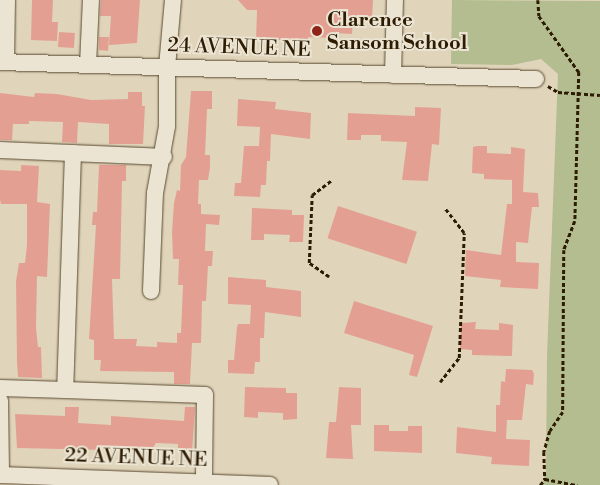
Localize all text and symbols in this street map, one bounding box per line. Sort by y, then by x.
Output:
place label: Clarence Sansom School [327,8,467,55]
marker: Clarence Sansom School [311,25,323,37]
street label: 24 AVENUE NE [167,34,311,62]
street label: 22 AVENUE NE [64,444,208,472]

